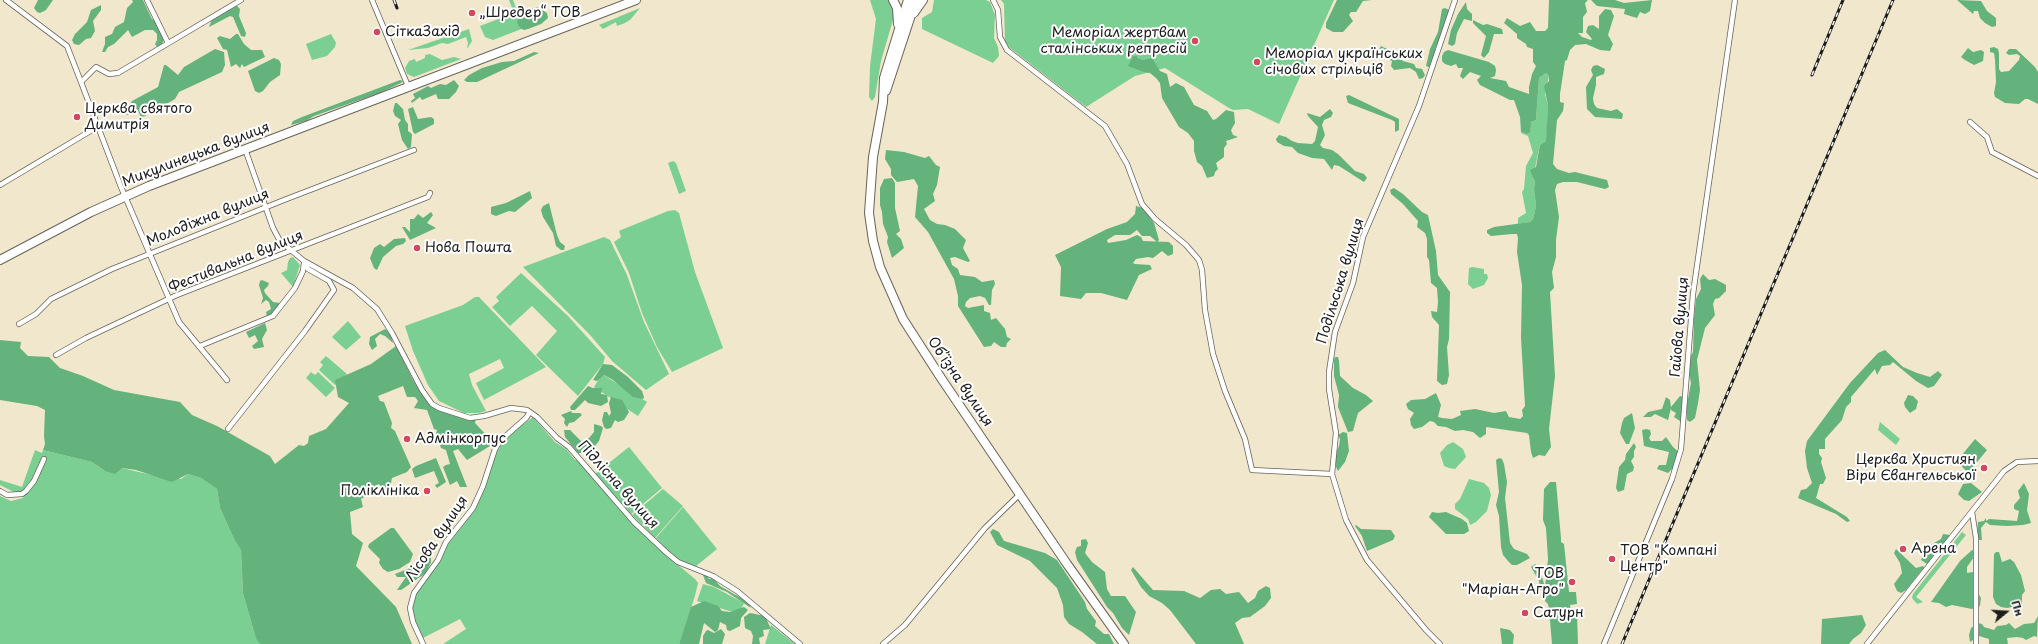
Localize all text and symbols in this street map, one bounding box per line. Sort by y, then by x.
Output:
place label: „Шредер“ ТОВ [480,5,581,21]
marker: „Шредер“ ТОВ [467,8,477,18]
place label: СіткаЗахід [385,24,460,40]
place label: Меморіал жертвам сталінських репресій [1040,25,1187,58]
marker: СіткаЗахід [372,27,382,37]
marker: Меморіал жертвам сталінських репресій [1190,36,1200,46]
place label: Меморіал українських січових стрільців [1265,46,1423,78]
marker: Меморіал українських січових стрільців [1252,57,1262,67]
place label: Церква святого Димитрія [85,101,192,134]
marker: Церква святого Димитрія [72,112,82,122]
street label: Микулинецька вулиця [120,119,272,191]
street label: Молодіжна вулиця [144,186,272,250]
street label: Подільська вулиця [1314,216,1368,346]
street label: Фестивальна вулиця [166,227,306,297]
place label: Нова Пошта [425,240,512,256]
marker: Нова Пошта [412,243,422,253]
street label: Гайова вулиця [1667,276,1693,378]
street label: Обʼїзна вулиця [924,334,996,430]
place label: Адмінкорпус [415,431,506,447]
marker: Адмінкорпус [402,434,412,444]
street label: Підлісна вулиця [574,437,662,533]
place label: Церква Християн Віри Євангельської [1846,452,1976,484]
marker: Церква Християн Віри Євангельської [1979,463,1989,473]
place label: Поліклініка [340,483,419,499]
marker: Поліклініка [422,486,432,496]
street label: Лісова вулиця [402,493,472,585]
place label: Арена [1911,541,1956,557]
place label: ТОВ "Компані Центр" [1620,543,1717,576]
marker: Арена [1898,544,1908,554]
marker: ТОВ "Компані Центр" [1607,554,1617,564]
place label: ТОВ "Маріан-Агро" [1462,566,1564,598]
marker: ТОВ "Маріан-Агро" [1567,577,1577,587]
north arrow [1986,592,2026,632]
text: Пн [2007,598,2028,618]
place label: Сатурн [1533,605,1584,621]
marker: Сатурн [1520,608,1530,618]

